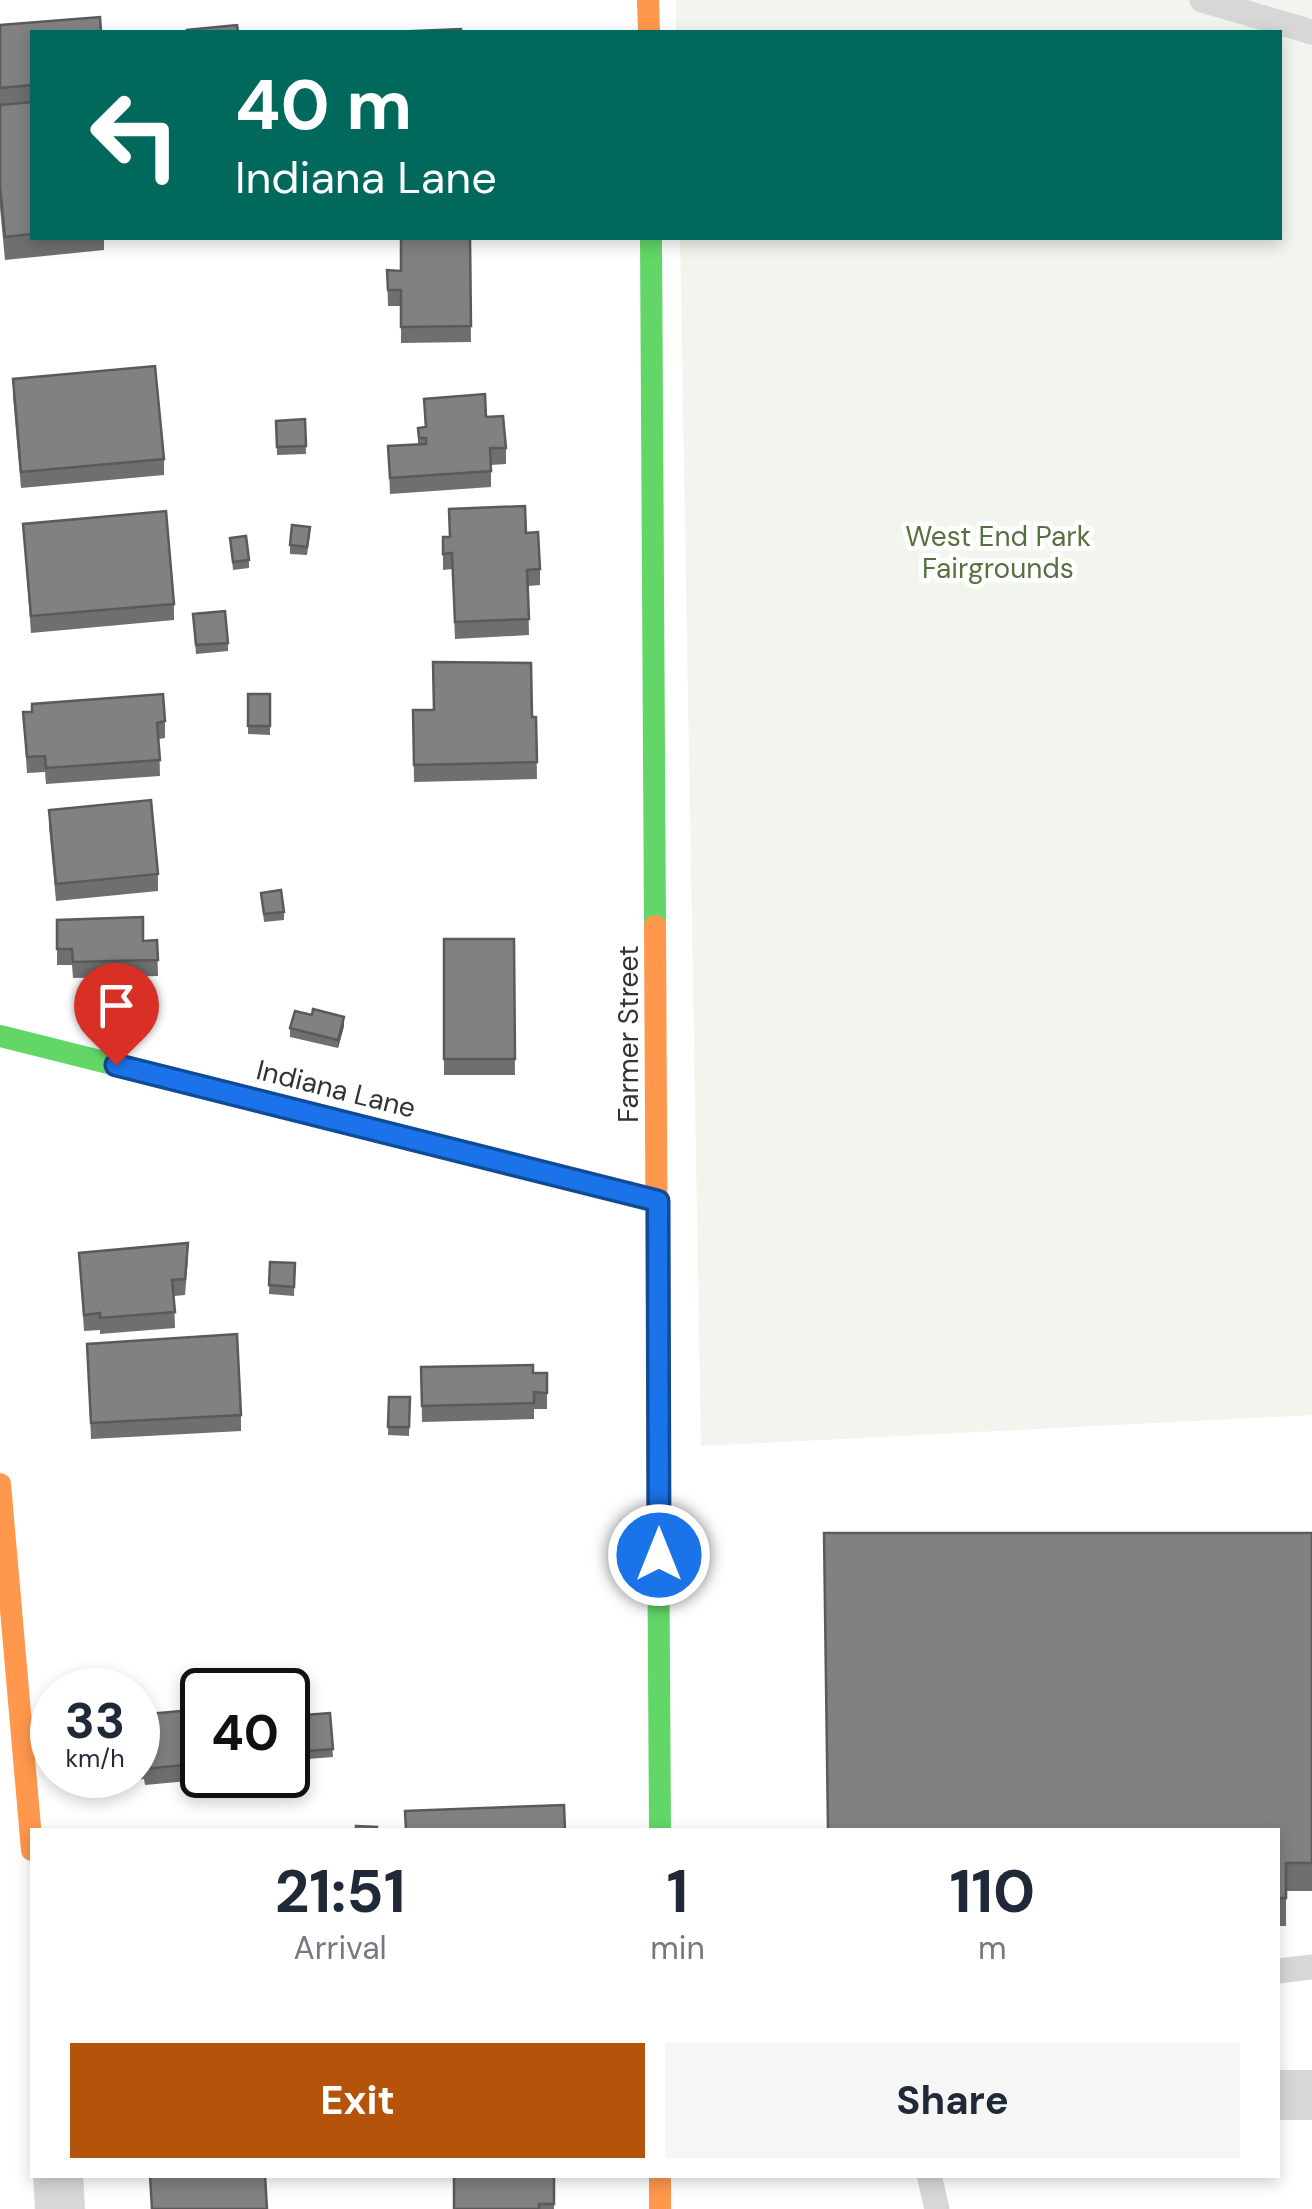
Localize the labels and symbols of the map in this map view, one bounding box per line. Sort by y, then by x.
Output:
park label: West End Park Fairgrounds [905,518,1091,587]
street label: Farmer Street [610,945,647,1123]
pin [74,963,159,1066]
street label: Indiana Lane [253,1051,419,1127]
position arrow [607,1503,711,1607]
speed limit sign: 40 [180,1668,310,1798]

